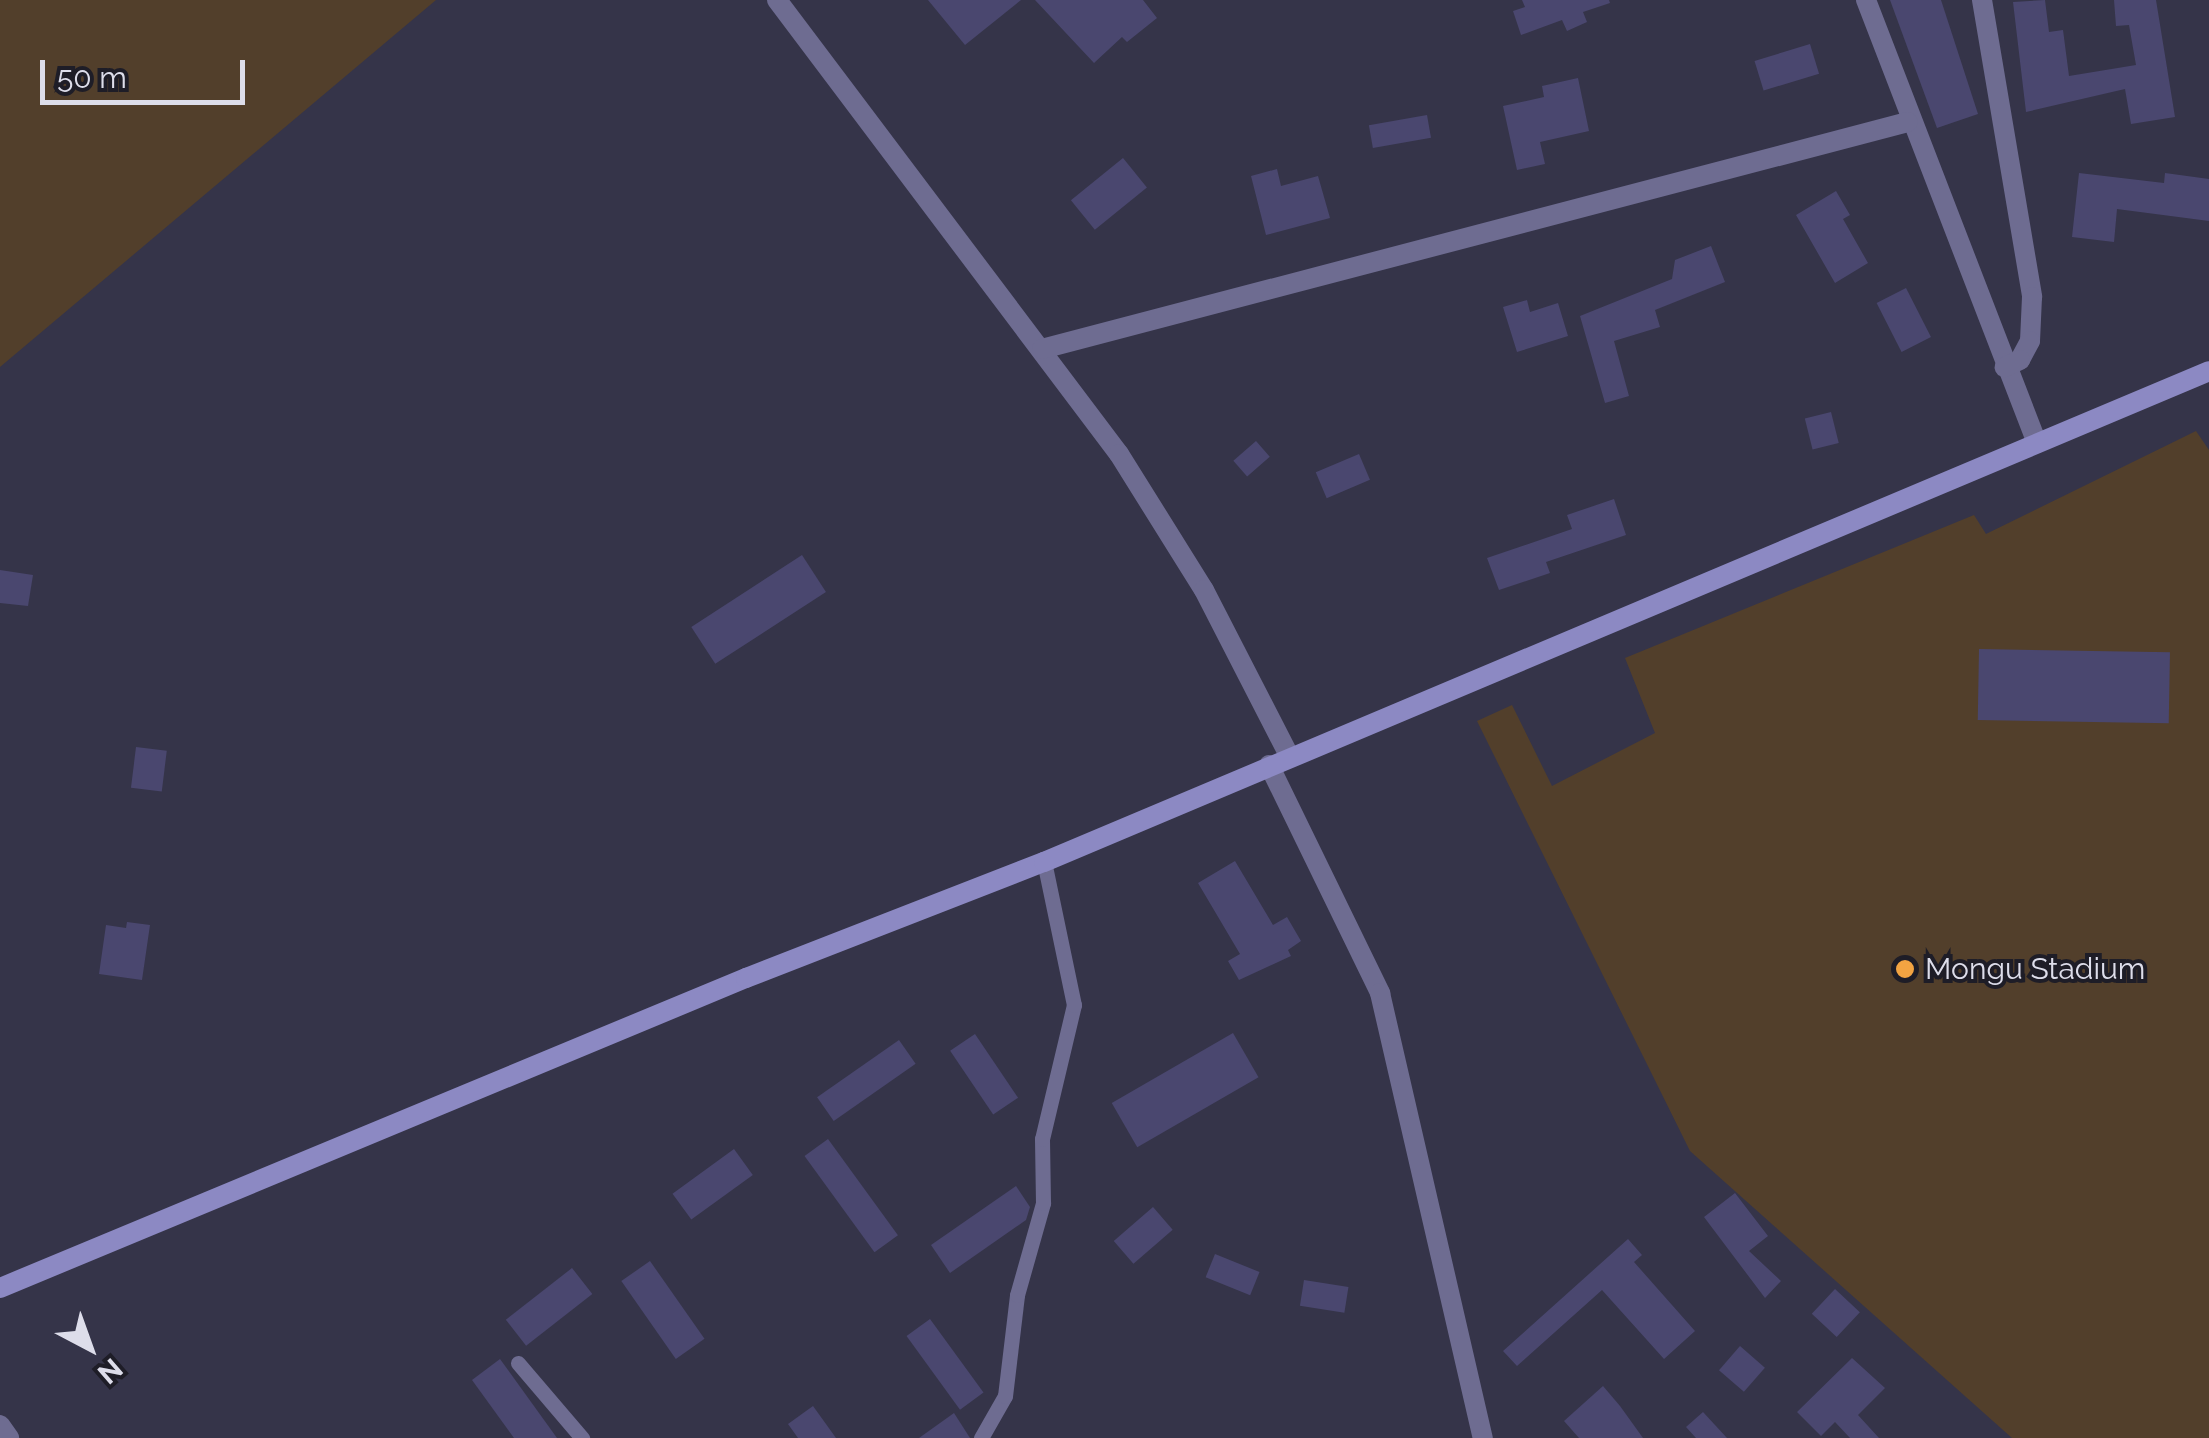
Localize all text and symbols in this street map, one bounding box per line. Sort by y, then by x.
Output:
scale bar [45,40,250,102]
text: 50 m [57,60,127,95]
place label: Mongu Stadium [1925,951,2145,987]
marker: Mongu Stadium [1894,958,1916,980]
north arrow [40,1298,140,1398]
text: N [91,1352,129,1390]

